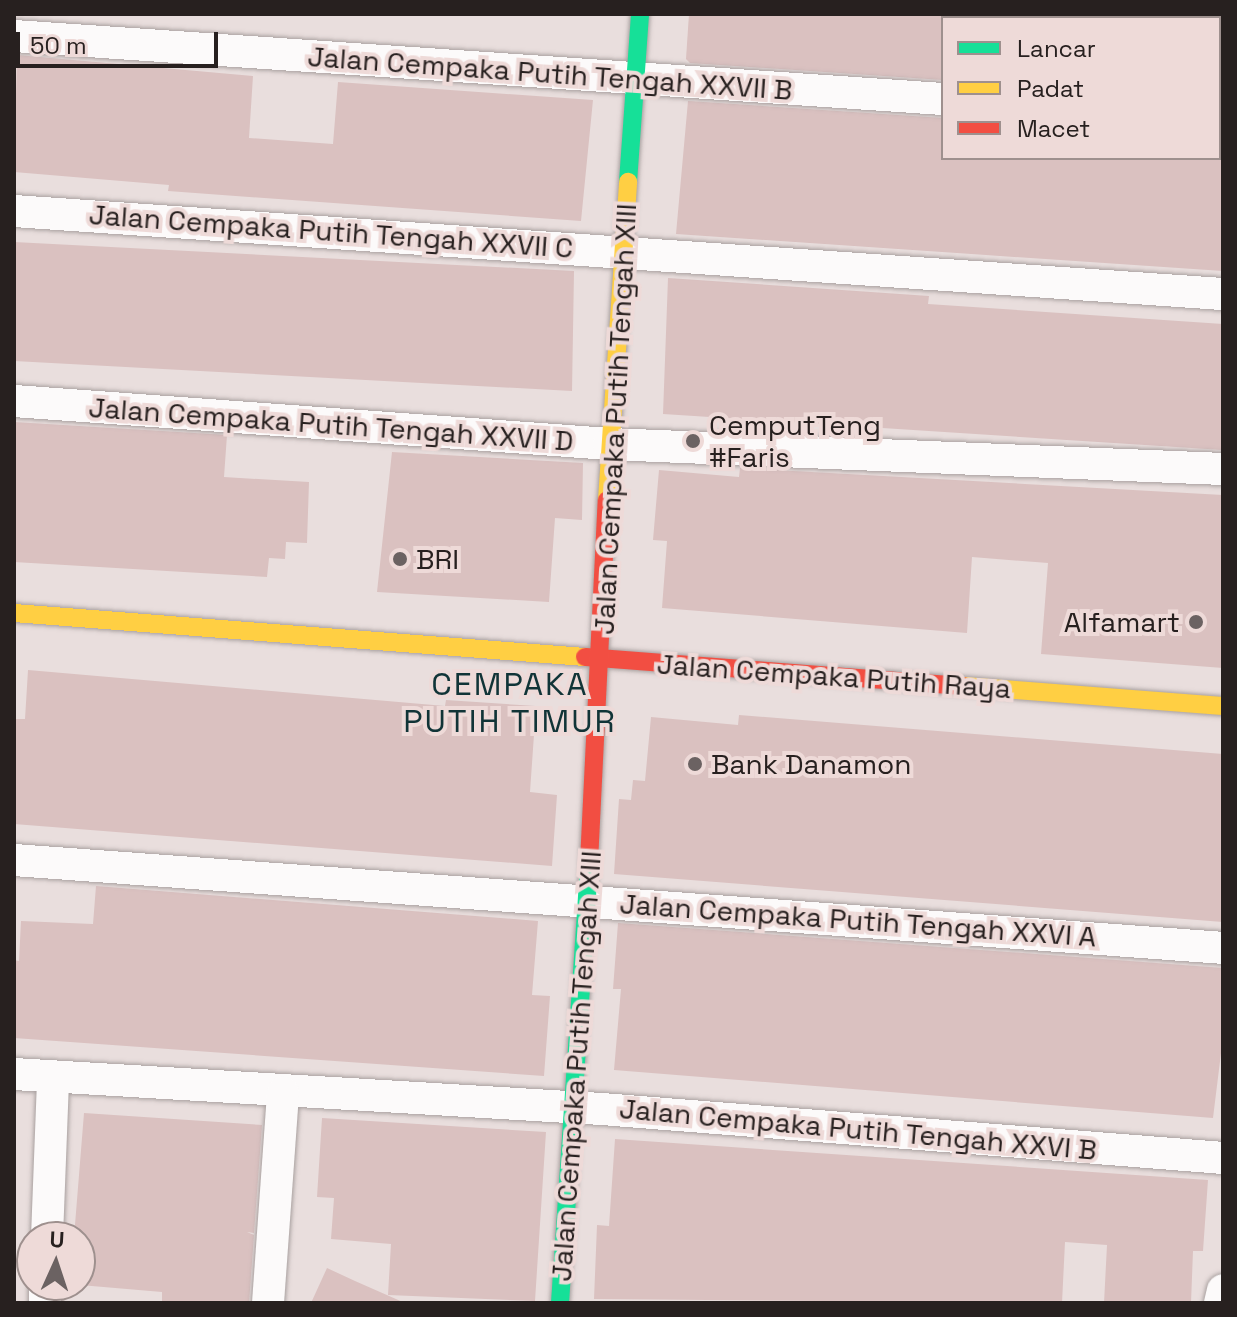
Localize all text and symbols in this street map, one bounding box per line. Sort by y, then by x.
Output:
scale bar [20,16,222,66]
legend [941,16,1221,160]
text: 50 m [30,30,87,61]
text: Lancar [1017,33,1096,64]
street label: Jalan Cempaka Putih Tengah XXVII B [306,39,794,107]
text: Padat [1017,73,1084,104]
text: Macet [1017,113,1090,144]
street label: Jalan Cempaka Putih Tengah XXVII C [87,197,575,265]
street label: Jalan Cempaka Putih Tengah XIII [587,202,643,636]
street label: Jalan Cempaka Putih Tengah XXVII D [87,390,575,458]
place label: CemputTeng #Faris [709,408,881,474]
marker: CemputTeng #Faris [684,432,702,450]
place label: BRI [416,542,459,576]
marker: BRI [391,550,409,568]
place label: Alfamart [1064,605,1180,639]
marker: Alfamart [1187,613,1205,631]
street label: Jalan Cempaka Putih Raya [656,647,1012,705]
district label: CEMPAKA PUTIH TIMUR [403,666,617,741]
place label: Bank Danamon [711,747,912,781]
marker: Bank Danamon [686,755,704,773]
street label: Jalan Cempaka Putih Tengah XIII [544,849,608,1283]
street label: Jalan Cempaka Putih Tengah XXVI A [618,887,1098,953]
street label: Jalan Cempaka Putih Tengah XXVI B [618,1091,1098,1167]
north arrow [16,1221,96,1301]
text: U [49,1225,65,1253]

